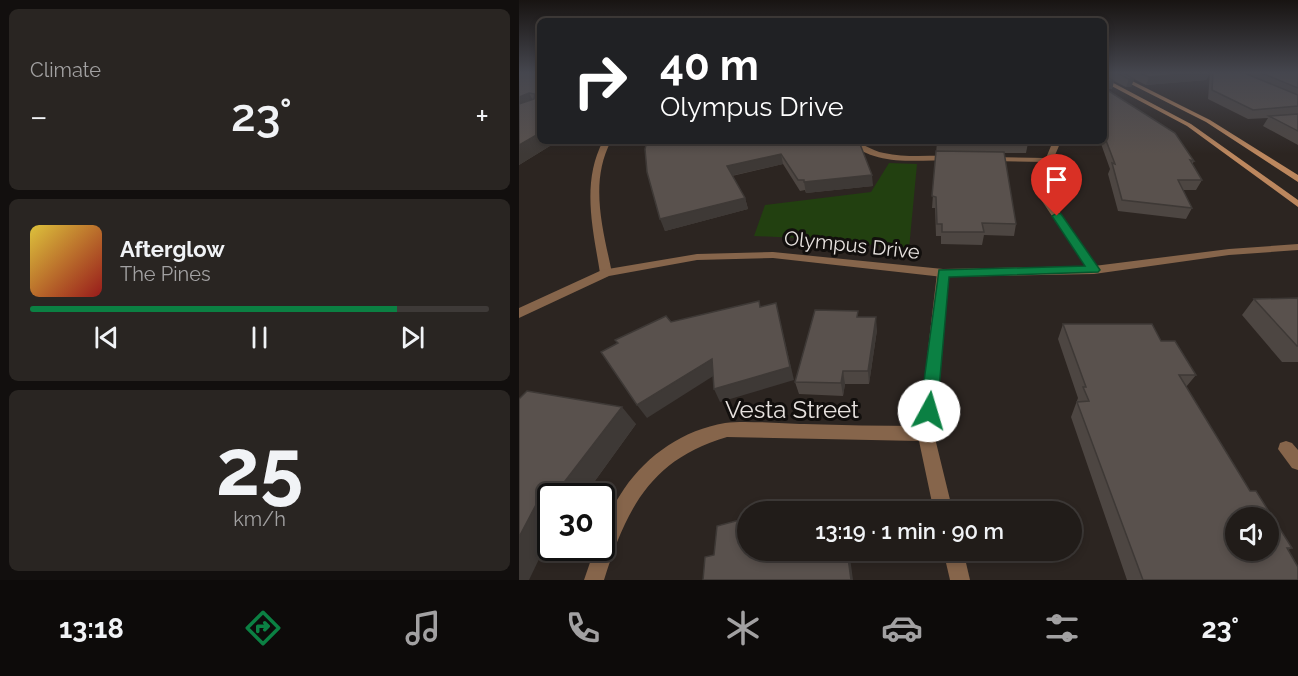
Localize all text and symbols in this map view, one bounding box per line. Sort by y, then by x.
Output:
text: 40 m [660,41,759,90]
icon: right [561,42,639,120]
text: Climate [30,58,101,82]
text: 23° [231,89,292,142]
text: Olympus Drive [660,91,844,122]
text: − [30,97,48,136]
text: + [475,97,489,136]
pin [1031,154,1082,216]
icon: arrive [1040,163,1073,196]
street label: Olympus Drive [783,226,921,264]
text: Afterglow [120,236,225,262]
text: The Pines [120,262,211,286]
icon: previous [90,321,123,354]
icon: pause [243,321,276,354]
icon: next [396,321,429,354]
position arrow [897,379,961,443]
street label: Vesta Street [725,395,859,424]
text: 25 [216,422,303,513]
speed limit sign: 30 [537,483,615,561]
text: km/h [233,507,286,531]
map controls [1225,507,1279,561]
button: sound [1225,507,1279,561]
text: 13:19 · 1 min · 90 m [815,518,1004,544]
icon: directions [242,607,284,649]
icon: music [402,607,444,649]
icon: phone [562,607,604,649]
icon: climate [722,607,764,649]
icon: car [881,607,923,649]
icon: filters [1041,607,1083,649]
text: 13:18 [59,613,124,644]
text: 23° [1201,613,1239,644]

